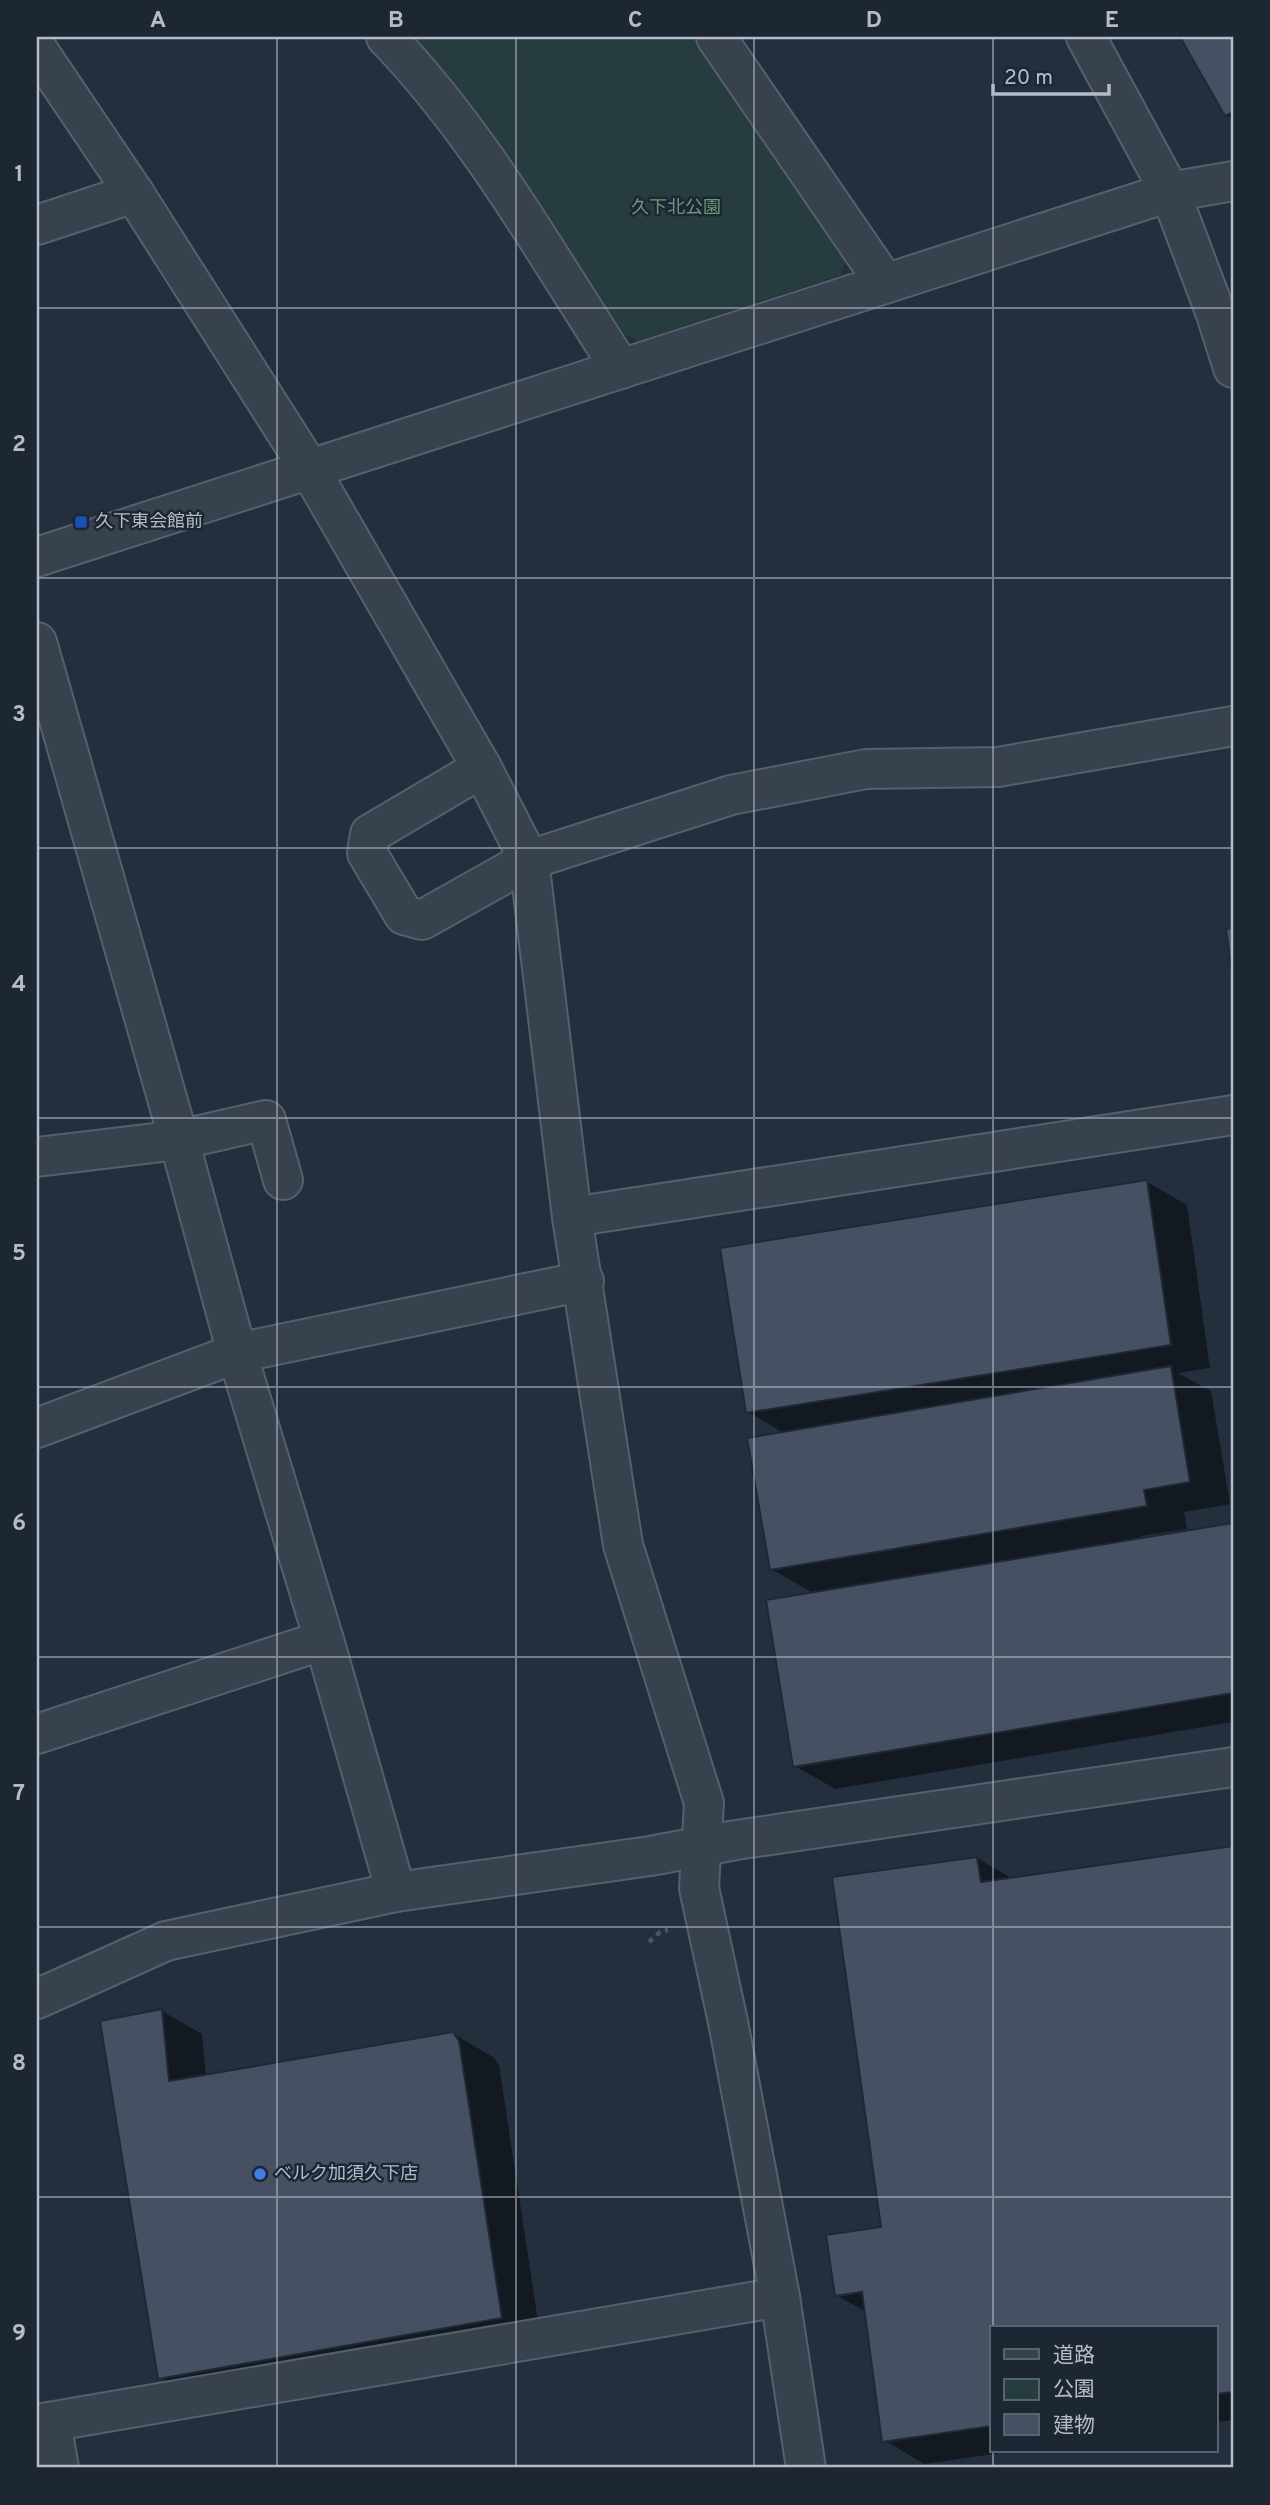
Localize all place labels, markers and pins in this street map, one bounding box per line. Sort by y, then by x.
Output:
place label: 久下東会館前 [95,511,203,534]
marker: 久下東会館前 [73,514,89,530]
place label: ベルク加須久下店 [274,2163,418,2186]
marker: ベルク加須久下店 [252,2166,268,2182]

